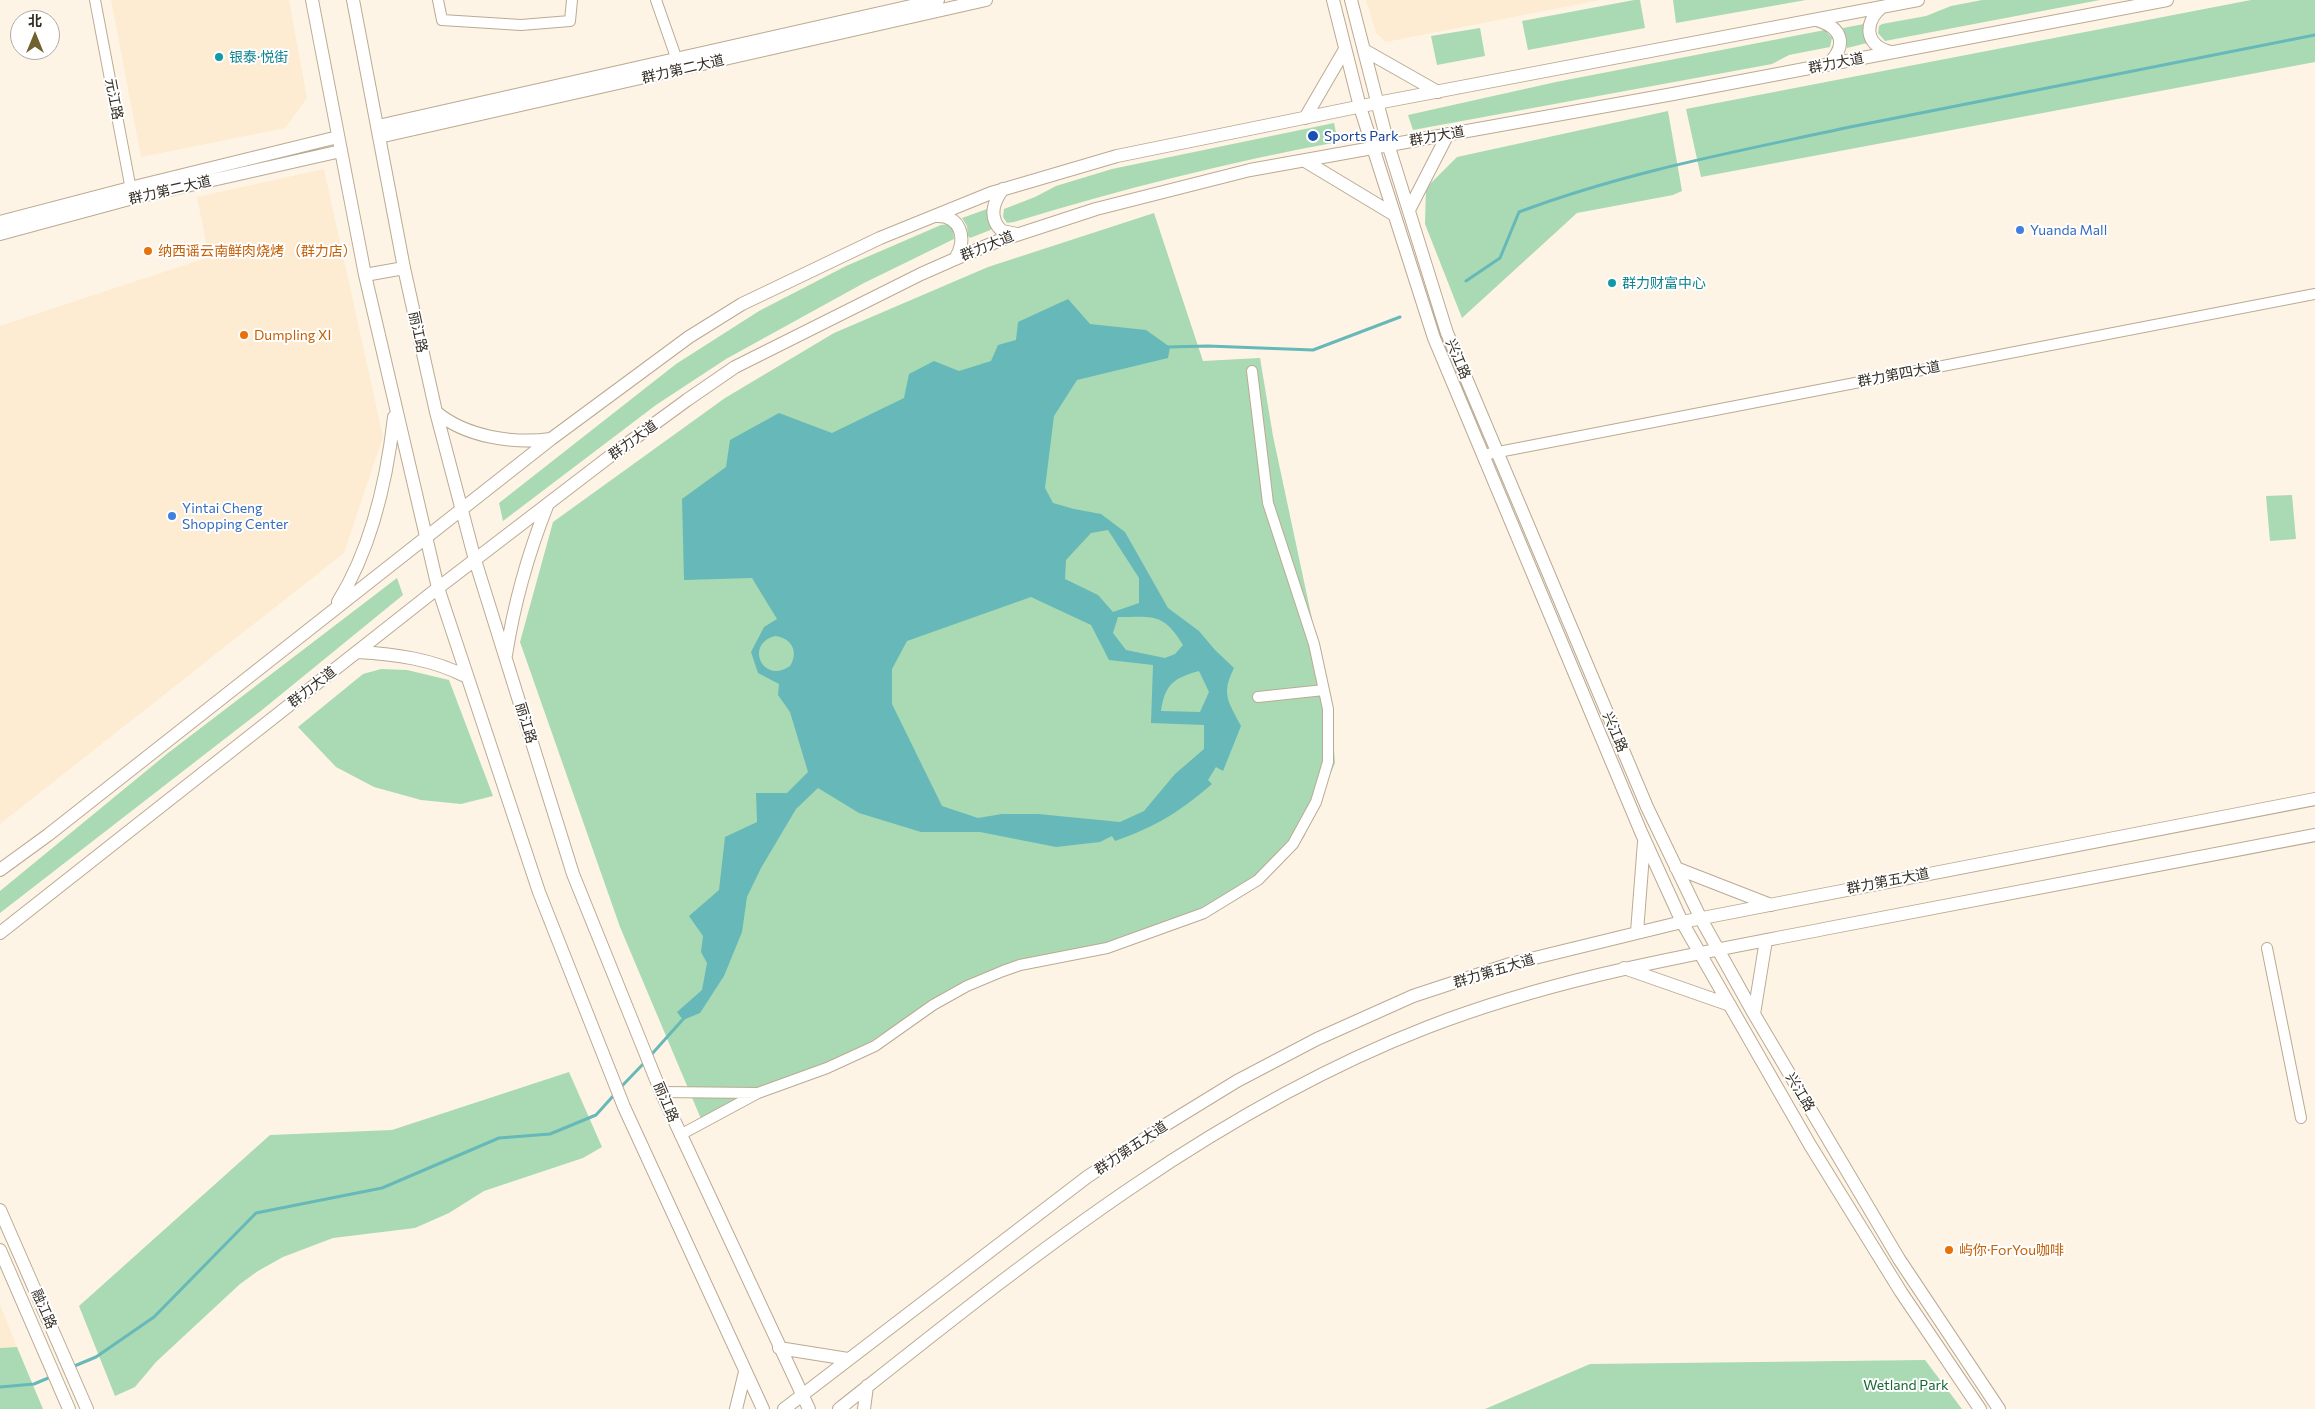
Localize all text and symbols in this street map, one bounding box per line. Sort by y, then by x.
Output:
north arrow [10,10,60,60]
text: 北 [28,12,42,29]
place label: 银泰·悦街 [229,49,288,65]
street label: 群力大道 [1807,49,1865,77]
marker: 银泰·悦街 [213,51,225,63]
street label: 群力第二大道 [640,51,726,87]
street label: 元江路 [102,77,126,121]
street label: 群力大道 [1408,123,1466,149]
place label: Sports Park [1324,128,1399,144]
marker: Sports Park [1306,129,1320,143]
street label: 群力第二大道 [127,172,213,208]
place label: Yuanda Mall [2030,222,2107,238]
marker: Yuanda Mall [2014,224,2026,236]
street label: 群力大道 [958,228,1016,264]
place label: 纳西谣云南鲜肉烧烤 （群力店） [158,243,357,259]
marker: 纳西谣云南鲜肉烧烤 （群力店） [142,245,154,257]
place label: 群力财富中心 [1622,275,1706,291]
marker: 群力财富中心 [1606,277,1618,289]
street label: 丽江路 [405,310,431,354]
place label: Dumpling XI [254,327,331,343]
marker: Dumpling XI [238,329,250,341]
street label: 兴江路 [1442,336,1474,382]
street label: 群力第四大道 [1856,358,1942,390]
street label: 群力大道 [605,417,661,463]
place label: Yintai Cheng Shopping Center [182,500,289,532]
marker: Yintai Cheng Shopping Center [166,510,178,522]
street label: 群力大道 [285,663,339,711]
street label: 丽江路 [512,700,540,746]
street label: 兴江路 [1599,709,1631,755]
street label: 群力第五大道 [1845,865,1931,897]
street label: 群力第五大道 [1451,951,1537,991]
street label: 兴江路 [1782,1070,1818,1114]
street label: 丽江路 [650,1079,682,1125]
street label: 群力第五大道 [1091,1118,1171,1178]
place label: 屿你·ForYou咖啡 [1959,1242,2064,1258]
marker: 屿你·ForYou咖啡 [1943,1244,1955,1256]
street label: 融江路 [28,1286,60,1332]
park label: Wetland Park [1863,1377,1949,1393]

